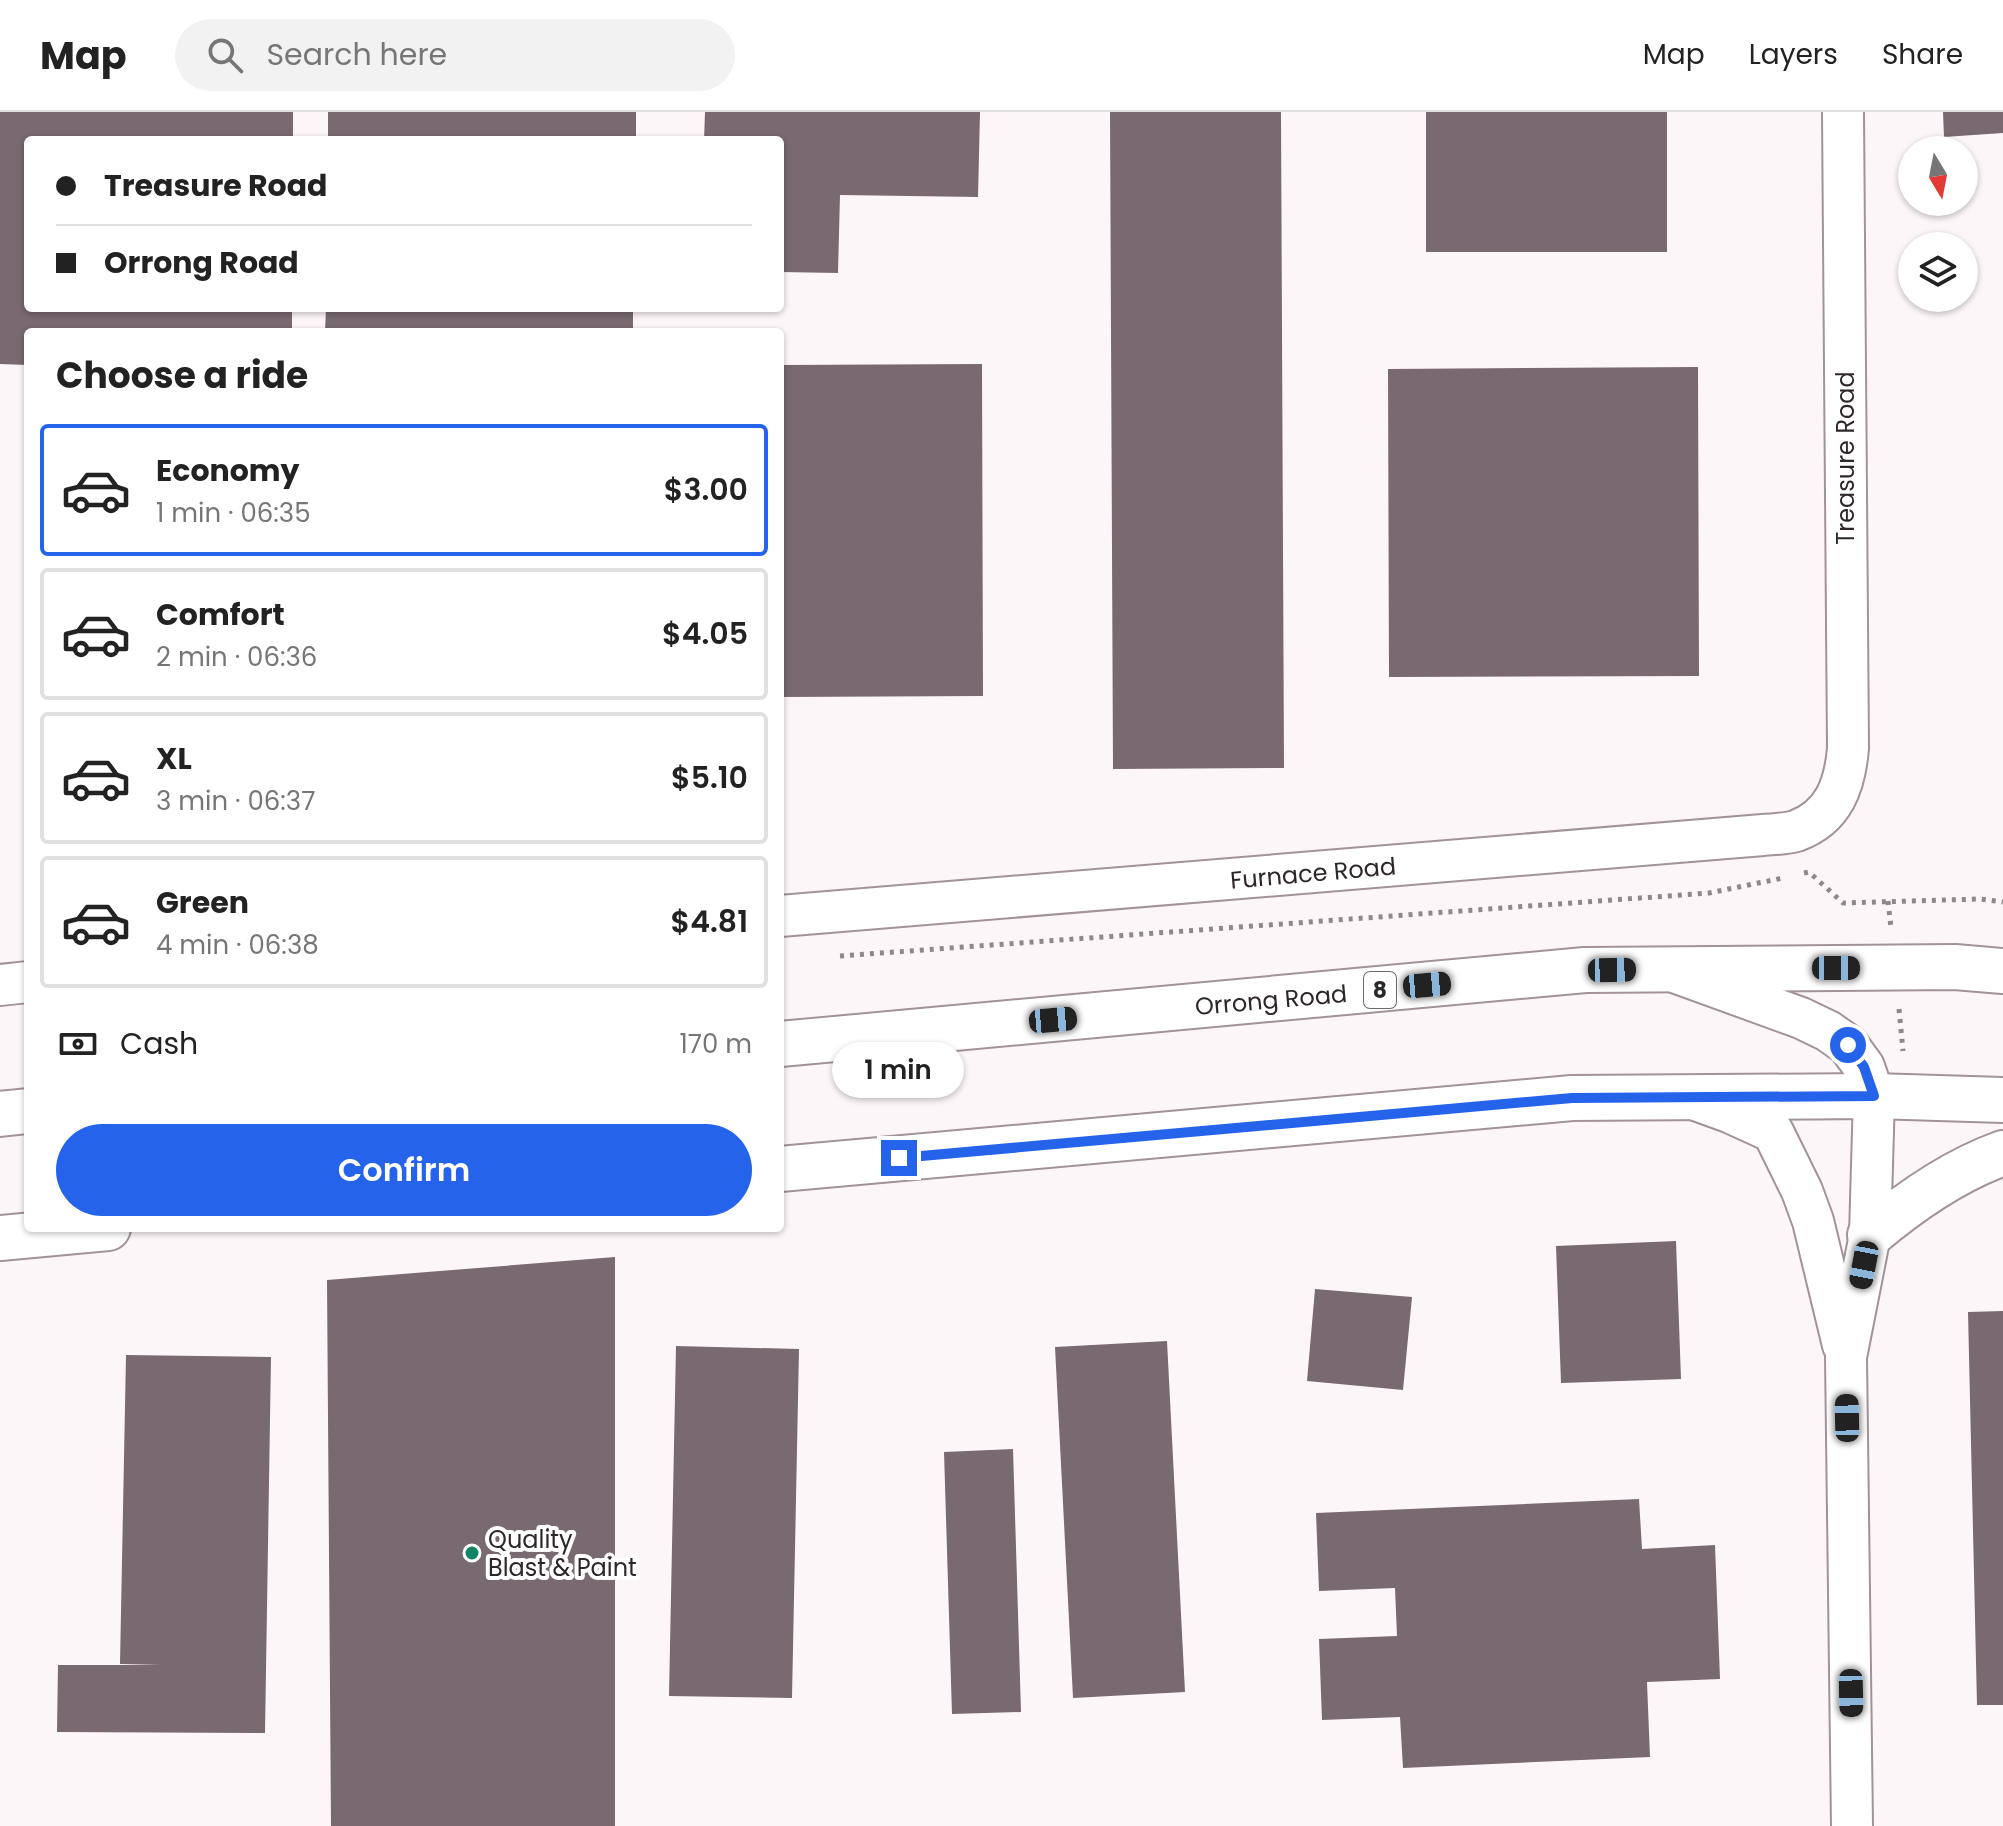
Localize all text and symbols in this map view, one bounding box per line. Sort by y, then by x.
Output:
search box [175,19,735,91]
text: Map [40,29,127,82]
icon: search [203,33,247,77]
text: Search here [267,33,447,76]
text: Map [1643,35,1705,74]
text: Layers [1749,35,1838,74]
text: Share [1882,35,1963,74]
north arrow [1898,136,1978,216]
map controls [1898,136,1978,312]
text: Treasure Road [104,164,327,207]
button: layers [1898,232,1978,312]
text: Orrong Road [104,241,299,284]
text: Choose a ride [56,350,308,401]
street label: Treasure Road [1829,371,1862,545]
text: Economy [156,449,300,492]
icon: car [60,454,132,526]
text: $3.00 [664,468,748,511]
text: 1 min · 06:35 [156,495,311,531]
text: Comfort [156,593,285,636]
icon: car [60,598,132,670]
text: $4.05 [662,612,748,655]
text: 2 min · 06:36 [156,639,317,675]
text: XL [156,737,192,780]
icon: car [60,742,132,814]
text: $5.10 [671,756,748,799]
text: 3 min · 06:37 [156,783,315,819]
street label: Furnace Road [1229,849,1397,897]
text: Green [156,881,249,924]
icon: car [60,886,132,958]
text: $4.81 [671,900,748,943]
text: 4 min · 06:38 [156,927,319,963]
car [1812,956,1860,980]
car [1588,958,1636,982]
car [1402,971,1452,999]
road number: 8 [1364,972,1396,1008]
street label: Orrong Road [1194,977,1348,1023]
car [1028,1006,1078,1034]
icon: cash [56,1022,100,1066]
text: Cash [120,1022,198,1065]
text: 170 m [679,1026,752,1062]
route start [1830,1027,1866,1063]
callout: 1 min [833,1042,965,1098]
text: 1 min [864,1052,932,1088]
button: Confirm [56,1124,752,1216]
route end [881,1140,917,1176]
car [1848,1239,1880,1291]
car [1835,1394,1859,1442]
place label: Quality Blast & Paint [488,1523,637,1584]
marker: Quality Blast & Paint [463,1544,481,1562]
car [1839,1669,1863,1717]

